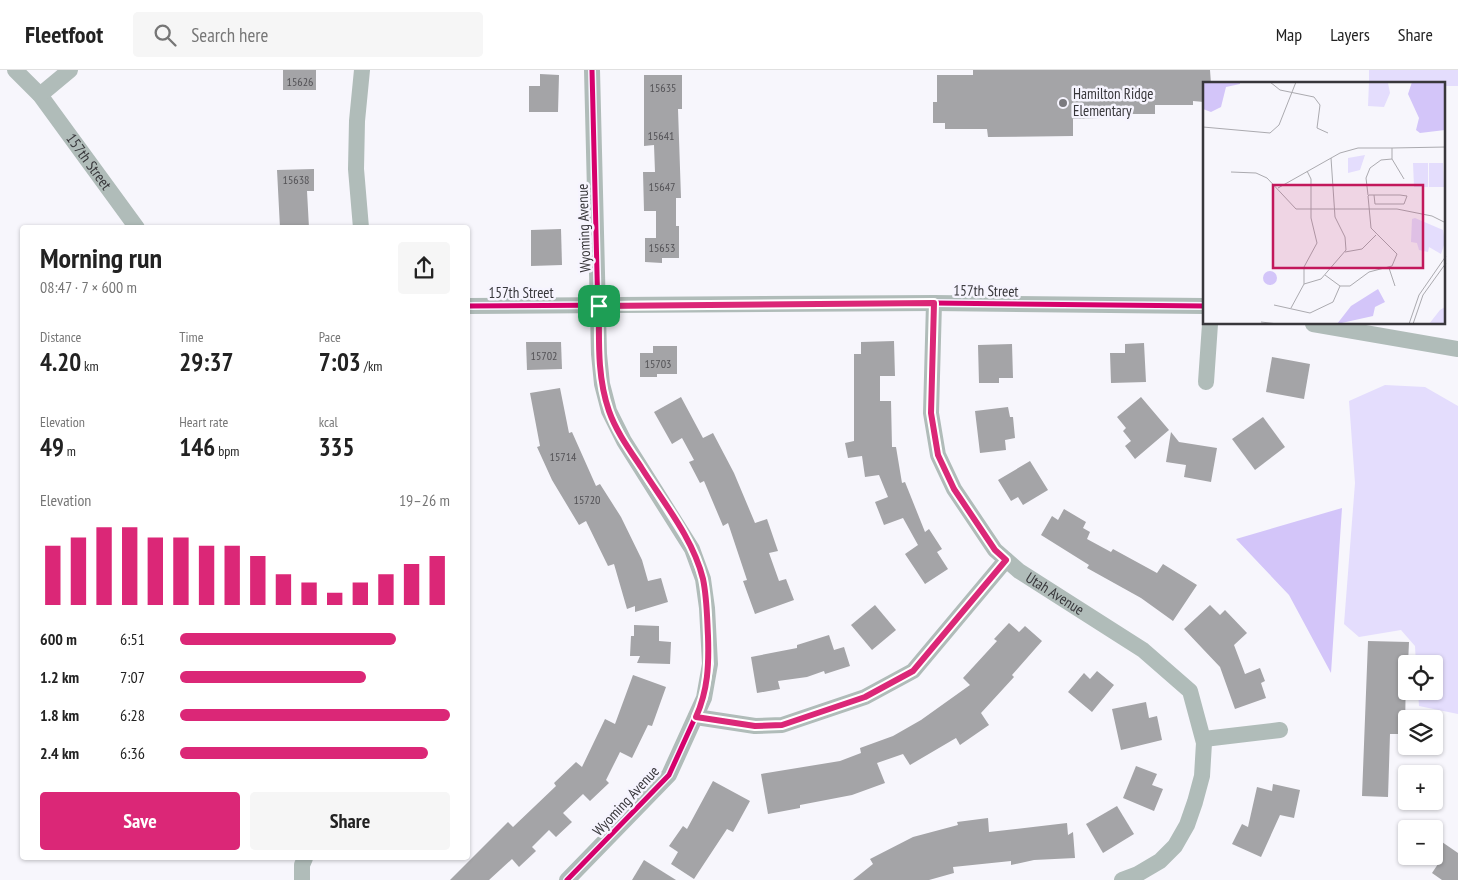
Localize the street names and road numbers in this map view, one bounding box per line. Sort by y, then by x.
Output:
street label: 157th Street [62,130,116,193]
street label: Wyoming Avenue [572,183,595,273]
street label: 157th Street [953,280,1019,301]
street label: 157th Street [488,283,554,302]
street label: Utah Avenue [1022,568,1088,619]
street label: Wyoming Avenue [588,762,663,840]

